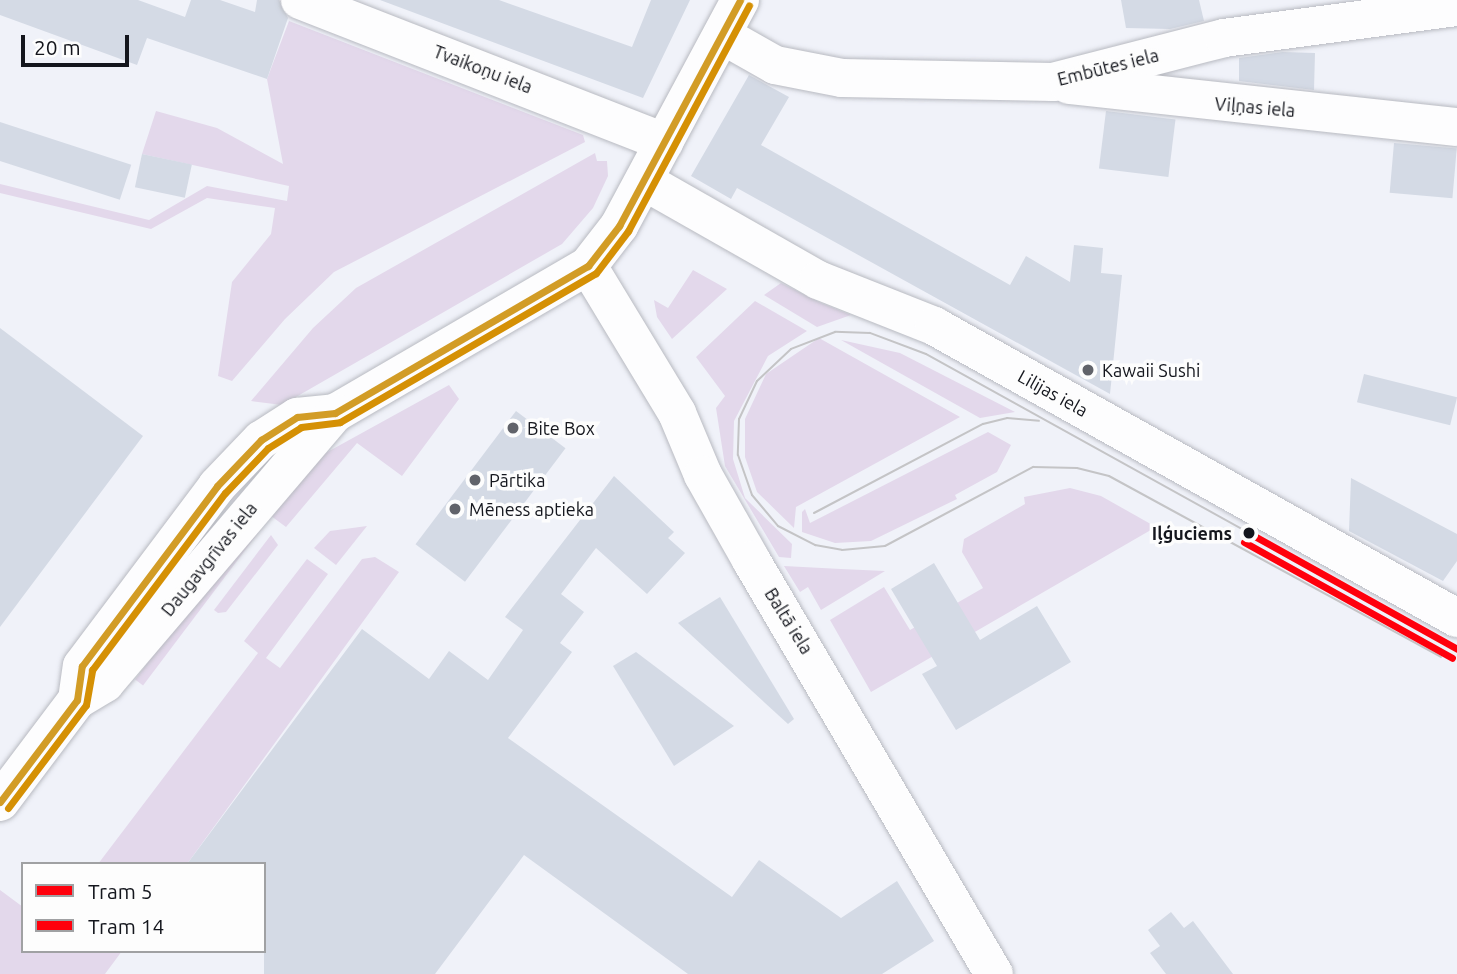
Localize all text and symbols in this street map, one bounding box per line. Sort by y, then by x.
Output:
scale bar [24,21,133,65]
text: 20 m [34,35,81,59]
street label: Tvaikoņu iela [430,40,536,98]
street label: Embūtes iela [1055,44,1161,90]
street label: Viļņas iela [1214,93,1296,121]
place label: Kawaii Sushi [1102,359,1200,381]
marker: Kawaii Sushi [1080,362,1096,378]
street label: Lilijas iela [1014,365,1092,421]
place label: Bite Box [527,417,595,439]
marker: Bite Box [505,420,521,436]
place label: Pārtika [489,469,545,491]
marker: Pārtika [467,472,483,488]
street label: Daugavgrīvas iela [156,498,262,620]
place label: Mēness aptieka [469,498,594,520]
marker: Mēness aptieka [447,501,463,517]
place label: Iļģuciems [1152,522,1232,544]
marker: Iļģuciems [1238,522,1260,544]
street label: Baltā iela [760,584,818,658]
legend [21,862,266,953]
text: Tram 5 [88,879,152,903]
text: Tram 14 [88,914,164,938]

